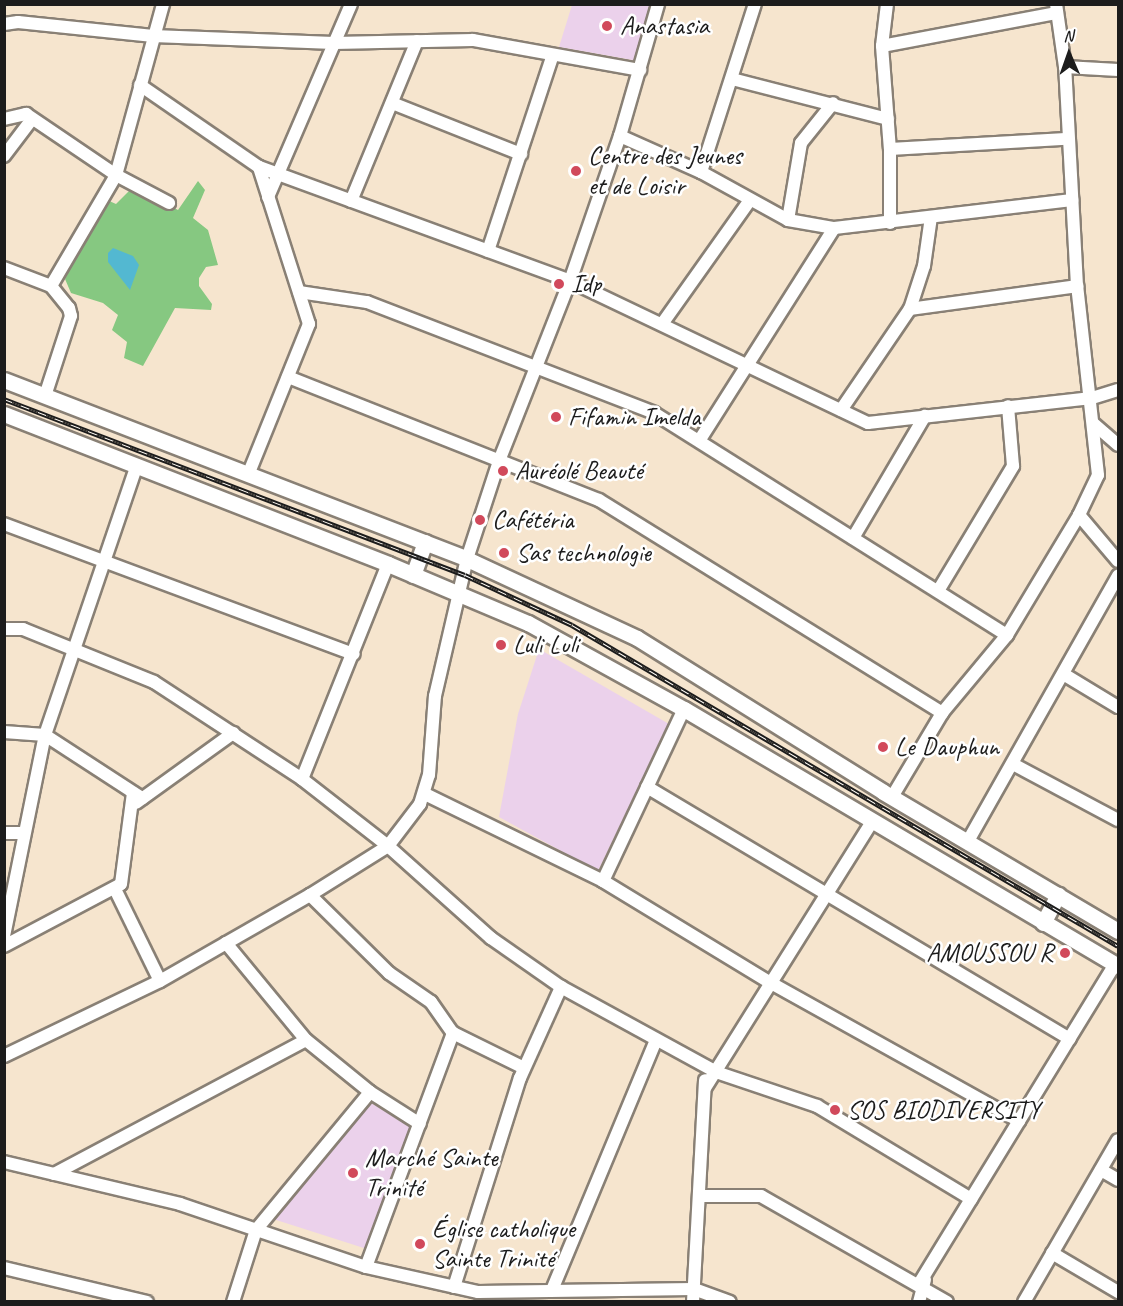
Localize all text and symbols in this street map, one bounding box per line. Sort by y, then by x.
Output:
place label: Anastasia [620,10,709,42]
marker: Anastasia [598,17,616,35]
north arrow [1039,24,1099,84]
text: N [1063,26,1074,46]
place label: Centre des Jeunes et de Loisir [588,140,742,201]
marker: Centre des Jeunes et de Loisir [569,164,583,178]
place label: Idp [571,268,601,300]
marker: Idp [552,277,566,291]
place label: Fifamin Imelda [568,401,700,433]
marker: Fifamin Imelda [549,410,563,424]
place label: Auréolé Beauté [515,455,643,487]
marker: Auréolé Beauté [496,464,510,478]
place label: Cafétéria [492,504,573,536]
marker: Cafétéria [473,513,487,527]
place label: Sas technologie [516,537,650,569]
marker: Sas technologie [497,546,511,560]
place label: Luli Luli [513,629,578,661]
marker: Luli Luli [494,638,508,652]
place label: Le Dauphun [895,731,1000,763]
marker: Le Dauphun [876,740,890,754]
place label: AMOUSSOU R [926,937,1053,969]
marker: AMOUSSOU R [1058,946,1072,960]
place label: SOS BIODIVERSITY [847,1094,1041,1126]
marker: SOS BIODIVERSITY [828,1103,842,1117]
place label: Marché Sainte Trinité [365,1142,497,1204]
marker: Marché Sainte Trinité [346,1166,360,1180]
place label: Église catholique Sainte Trinité [432,1213,576,1274]
marker: Église catholique Sainte Trinité [413,1237,427,1251]

